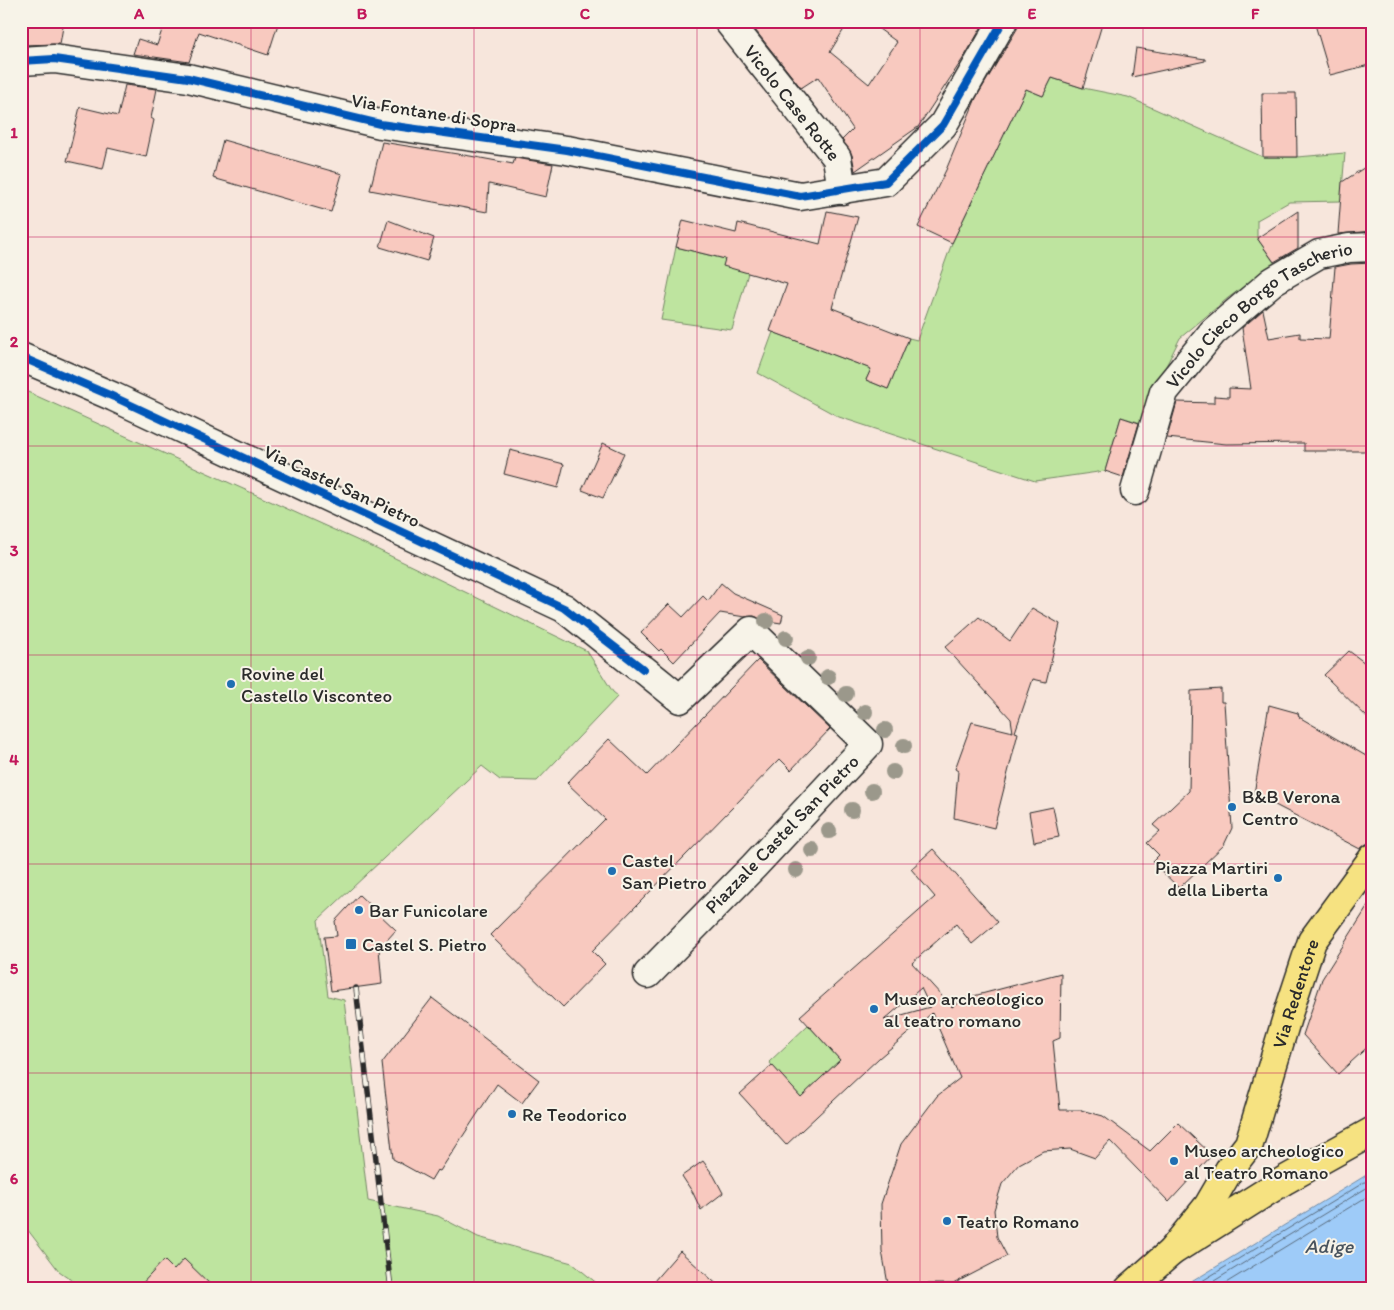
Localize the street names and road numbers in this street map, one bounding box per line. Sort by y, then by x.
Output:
street label: Vicolo Case Rotte [740,40,846,165]
street label: Via Fontane di Sopra [350,89,518,137]
street label: Vicolo Cieco Borgo Tascherio [1160,236,1354,393]
street label: Via Castel San Pietro [260,440,424,532]
street label: Piazzale Castel San Pietro [700,750,864,918]
street label: Via Redentore [1267,936,1323,1051]

